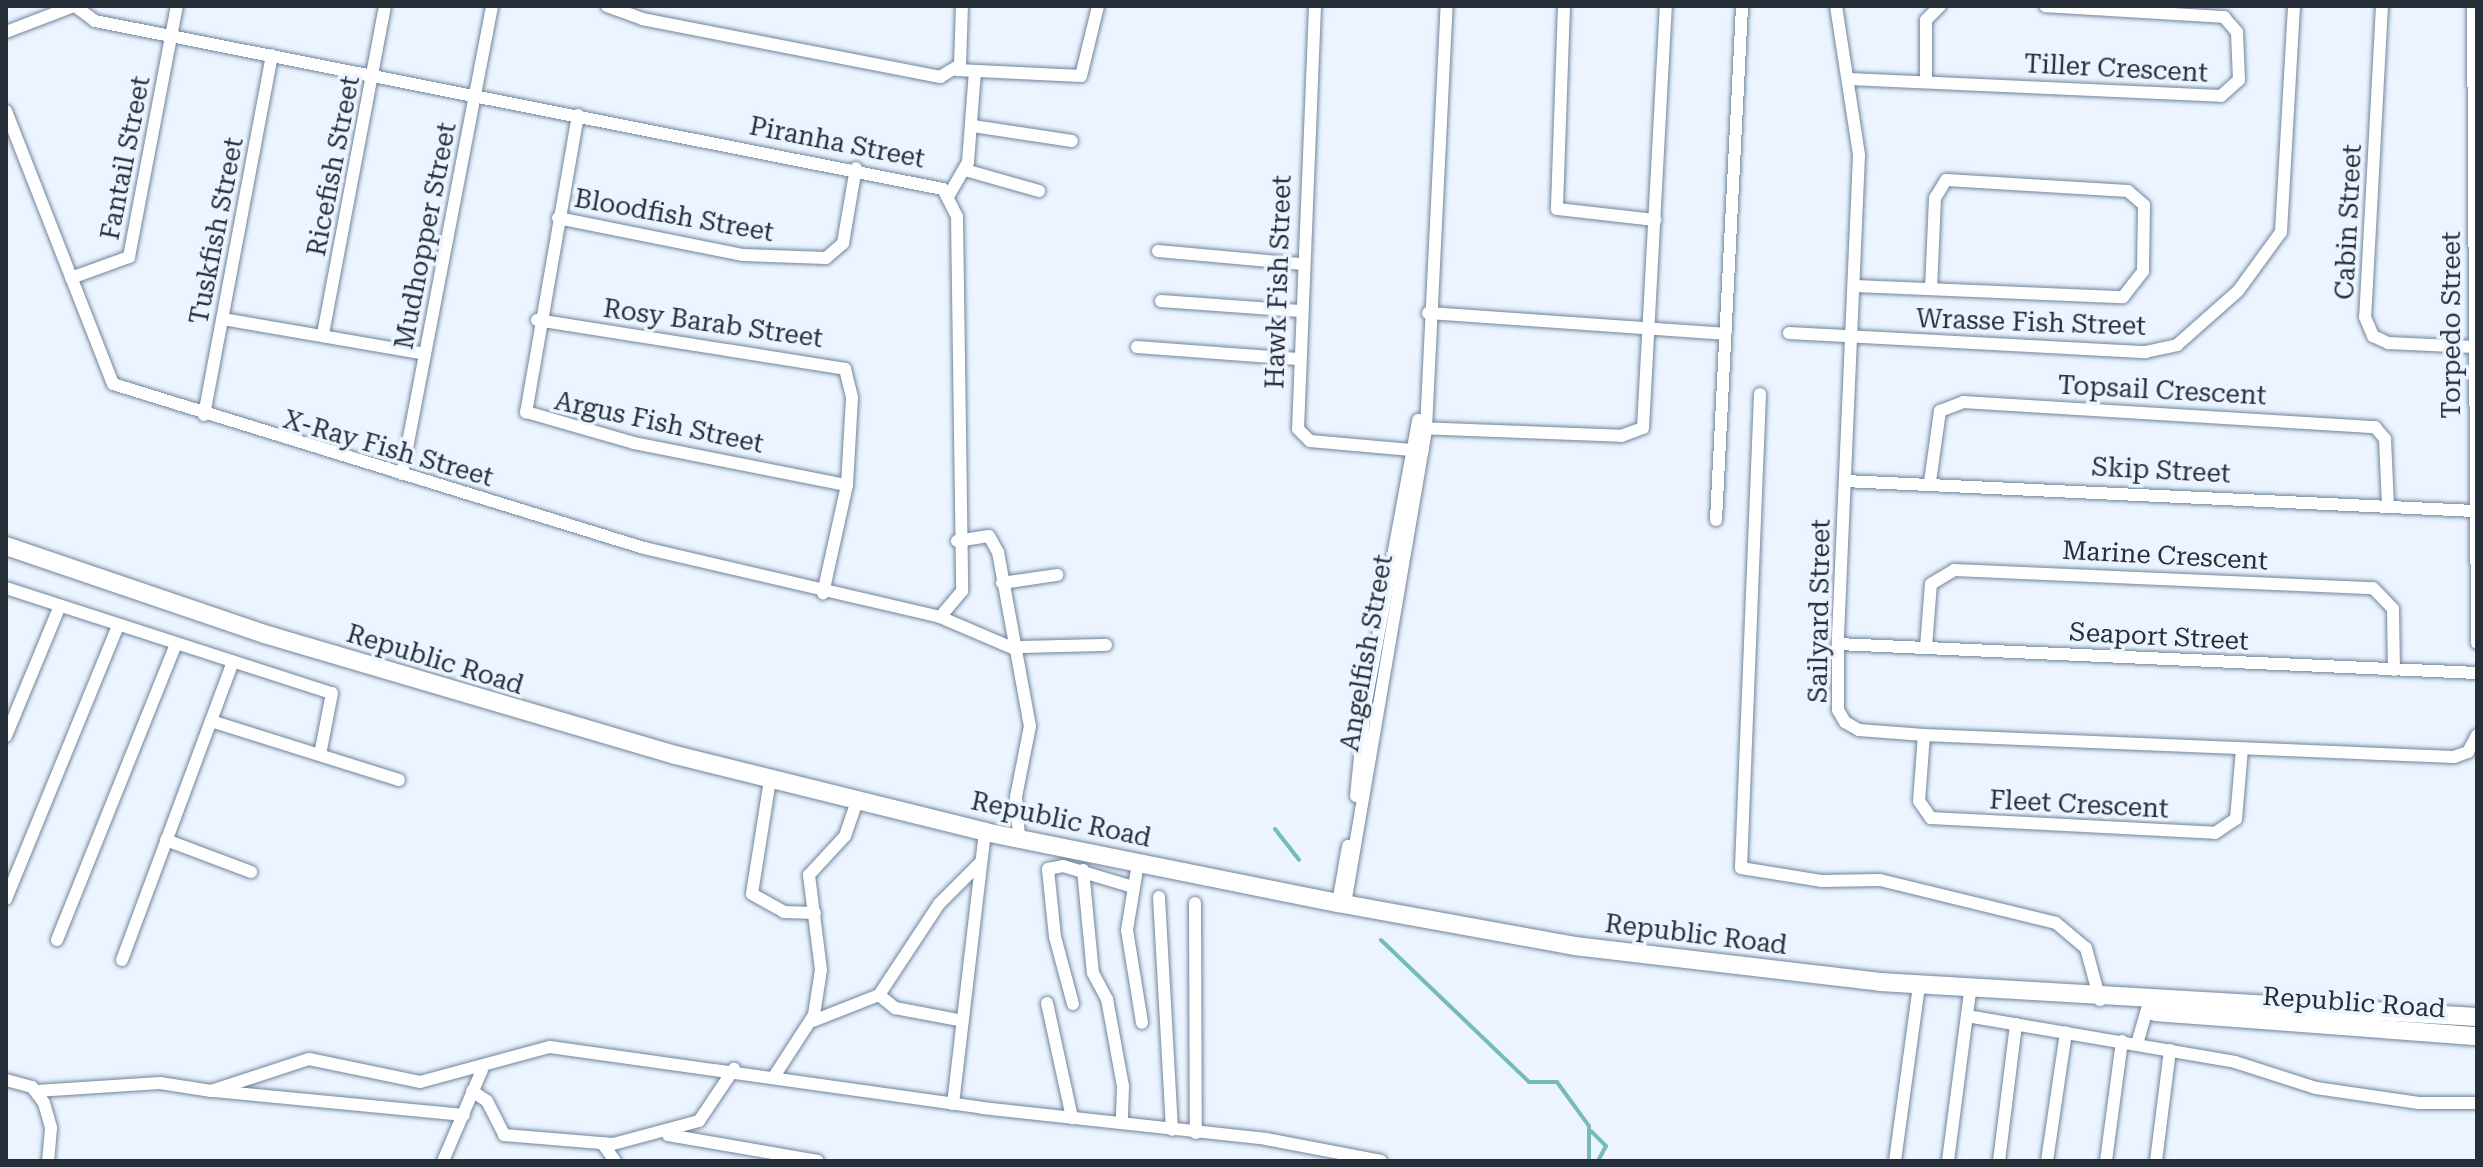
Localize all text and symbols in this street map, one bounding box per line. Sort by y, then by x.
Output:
street label: Tiller Crescent [2023,49,2209,89]
street label: Fantail Street [95,73,157,243]
street label: Ricefish Street [301,73,367,259]
street label: Piranha Street [747,111,927,175]
street label: Mudhopper Street [389,120,463,352]
street label: Tuskfish Street [184,135,250,327]
street label: Cabin Street [2329,143,2369,301]
street label: Hawk Fish Street [1260,175,1298,389]
street label: Bloodfish Street [572,183,776,249]
street label: Torpedo Street [2436,231,2468,419]
street label: Rosy Barab Street [601,293,825,355]
street label: Wrasse Fish Street [1916,303,2146,343]
street label: Topsail Crescent [2057,370,2267,412]
street label: Argus Fish Street [552,386,766,460]
street label: X-Ray Fish Street [279,404,497,494]
street label: Skip Street [2091,452,2231,490]
street label: Sailyard Street [1803,519,1837,703]
street label: Marine Crescent [2061,535,2269,577]
street label: Angelfish Street [1334,552,1400,754]
street label: Seaport Street [2068,617,2250,657]
street label: Republic Road [343,618,527,702]
street label: Fleet Crescent [1989,785,2169,825]
street label: Republic Road [968,786,1154,854]
street label: Republic Road [1603,908,1789,962]
street label: Republic Road [2261,981,2447,1025]

